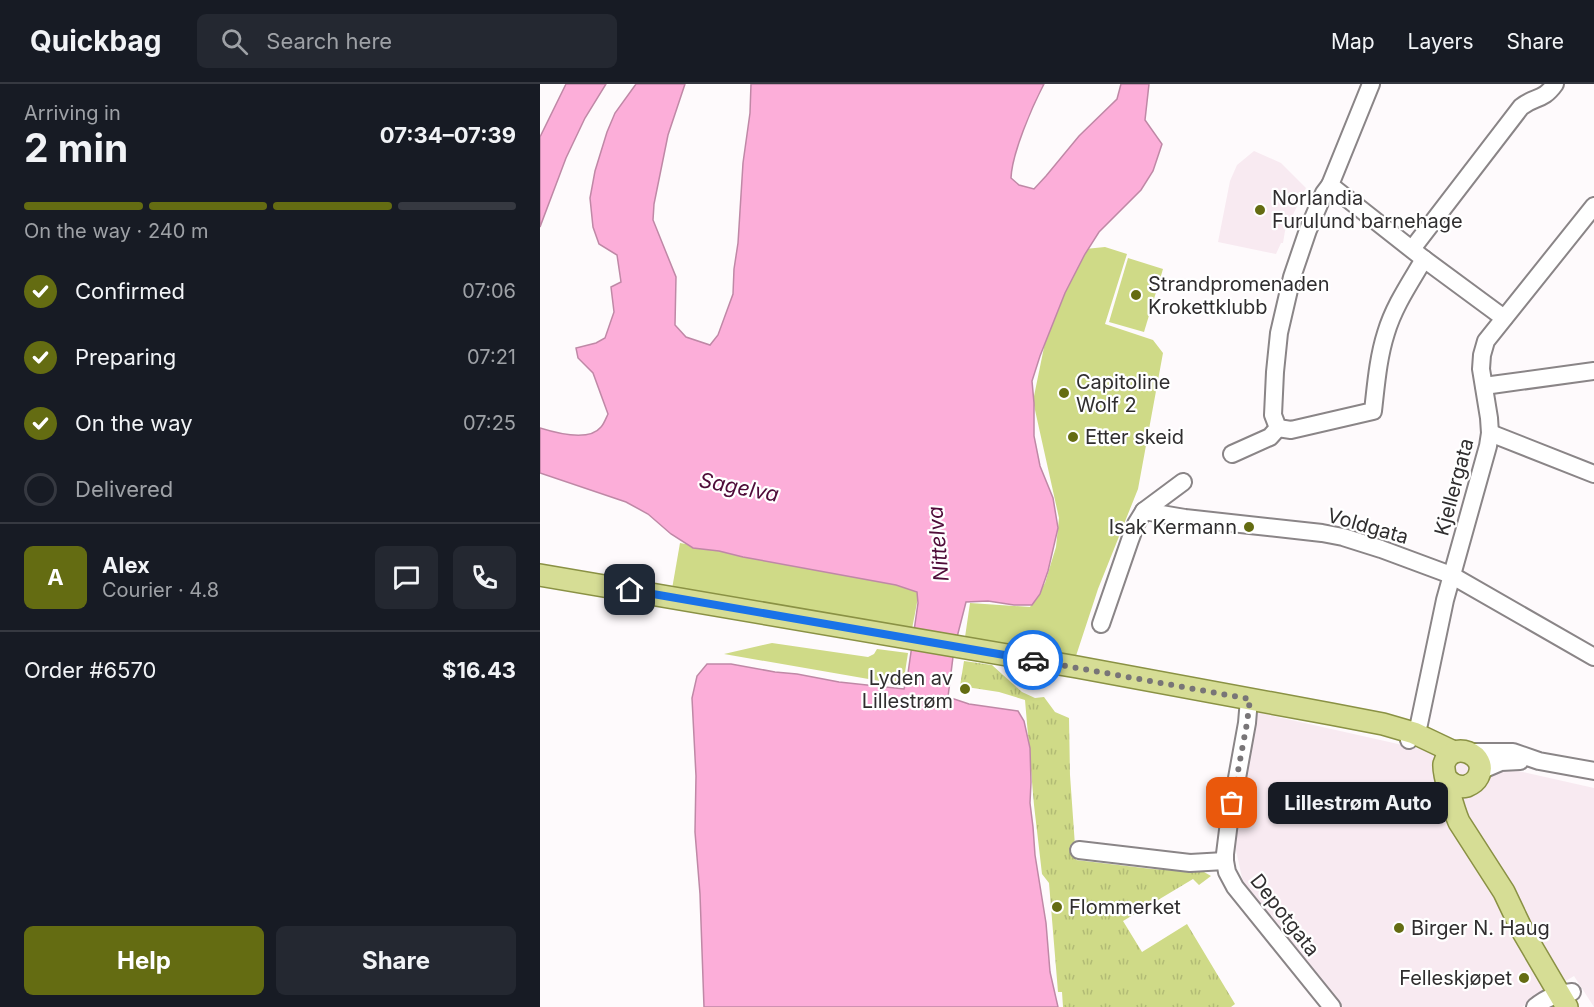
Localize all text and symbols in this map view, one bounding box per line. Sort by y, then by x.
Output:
search box [197,14,617,68]
text: Quickbag [30,24,161,58]
icon: search [218,25,251,58]
text: Search here [266,28,392,54]
text: Map [1331,29,1375,54]
text: Layers [1408,29,1474,54]
text: Share [1507,29,1564,54]
text: Arriving in [24,101,121,125]
text: 07:34–07:39 [380,122,516,148]
text: 2 min [24,124,128,171]
place label: Norlandia Furulund barnehage [1272,186,1463,233]
marker: Norlandia Furulund barnehage [1253,203,1267,217]
text: On the way · 240 m [24,219,209,243]
place label: Strandpromenaden Krokettklubb [1148,272,1330,319]
icon: check [24,275,57,308]
text: Confirmed [75,278,185,304]
text: 07:06 [462,279,516,303]
marker: Strandpromenaden Krokettklubb [1129,288,1143,302]
icon: check [24,341,57,374]
text: Preparing [75,344,176,370]
text: 07:21 [467,345,516,369]
place label: Capitoline Wolf 2 [1076,370,1170,417]
marker: Capitoline Wolf 2 [1057,386,1071,400]
icon: check [24,407,57,440]
text: On the way [75,410,193,436]
text: 07:25 [463,411,516,435]
place label: Etter skeid [1085,425,1184,449]
marker: Etter skeid [1066,430,1080,444]
street label: Kjellergata [1429,436,1479,538]
water label: Sagelva [697,467,781,507]
text: Delivered [75,476,173,502]
street label: Voldgata [1325,503,1411,549]
water label: Nittelva [922,505,954,583]
place label: Isak Kermann [1109,515,1237,539]
marker: Isak Kermann [1242,520,1256,534]
button: chat [375,546,438,609]
button: phone [453,546,516,609]
text: Alex [102,552,150,578]
text: A [47,564,64,590]
pin [604,564,655,615]
icon: home [613,573,646,606]
text: Courier · 4.8 [102,578,219,602]
courier [1003,630,1063,690]
icon: car [1017,644,1050,677]
text: Order #6570 [24,657,156,683]
text: $16.43 [442,657,516,683]
place label: Lyden av Lillestrøm [862,666,953,713]
marker: Lyden av Lillestrøm [958,682,972,696]
pin [1206,777,1257,828]
callout: Lillestrøm Auto [1268,782,1448,824]
icon: bag [1215,786,1248,819]
text: Lillestrøm Auto [1284,791,1432,815]
street label: Depotgata [1245,869,1325,961]
place label: Flommerket [1069,895,1181,919]
marker: Flommerket [1050,900,1064,914]
place label: Birger N. Haug [1411,916,1550,940]
marker: Birger N. Haug [1392,921,1406,935]
button: Help [24,926,264,995]
button: Share [276,926,516,995]
place label: Felleskjøpet [1399,966,1512,990]
marker: Felleskjøpet [1517,971,1531,985]

